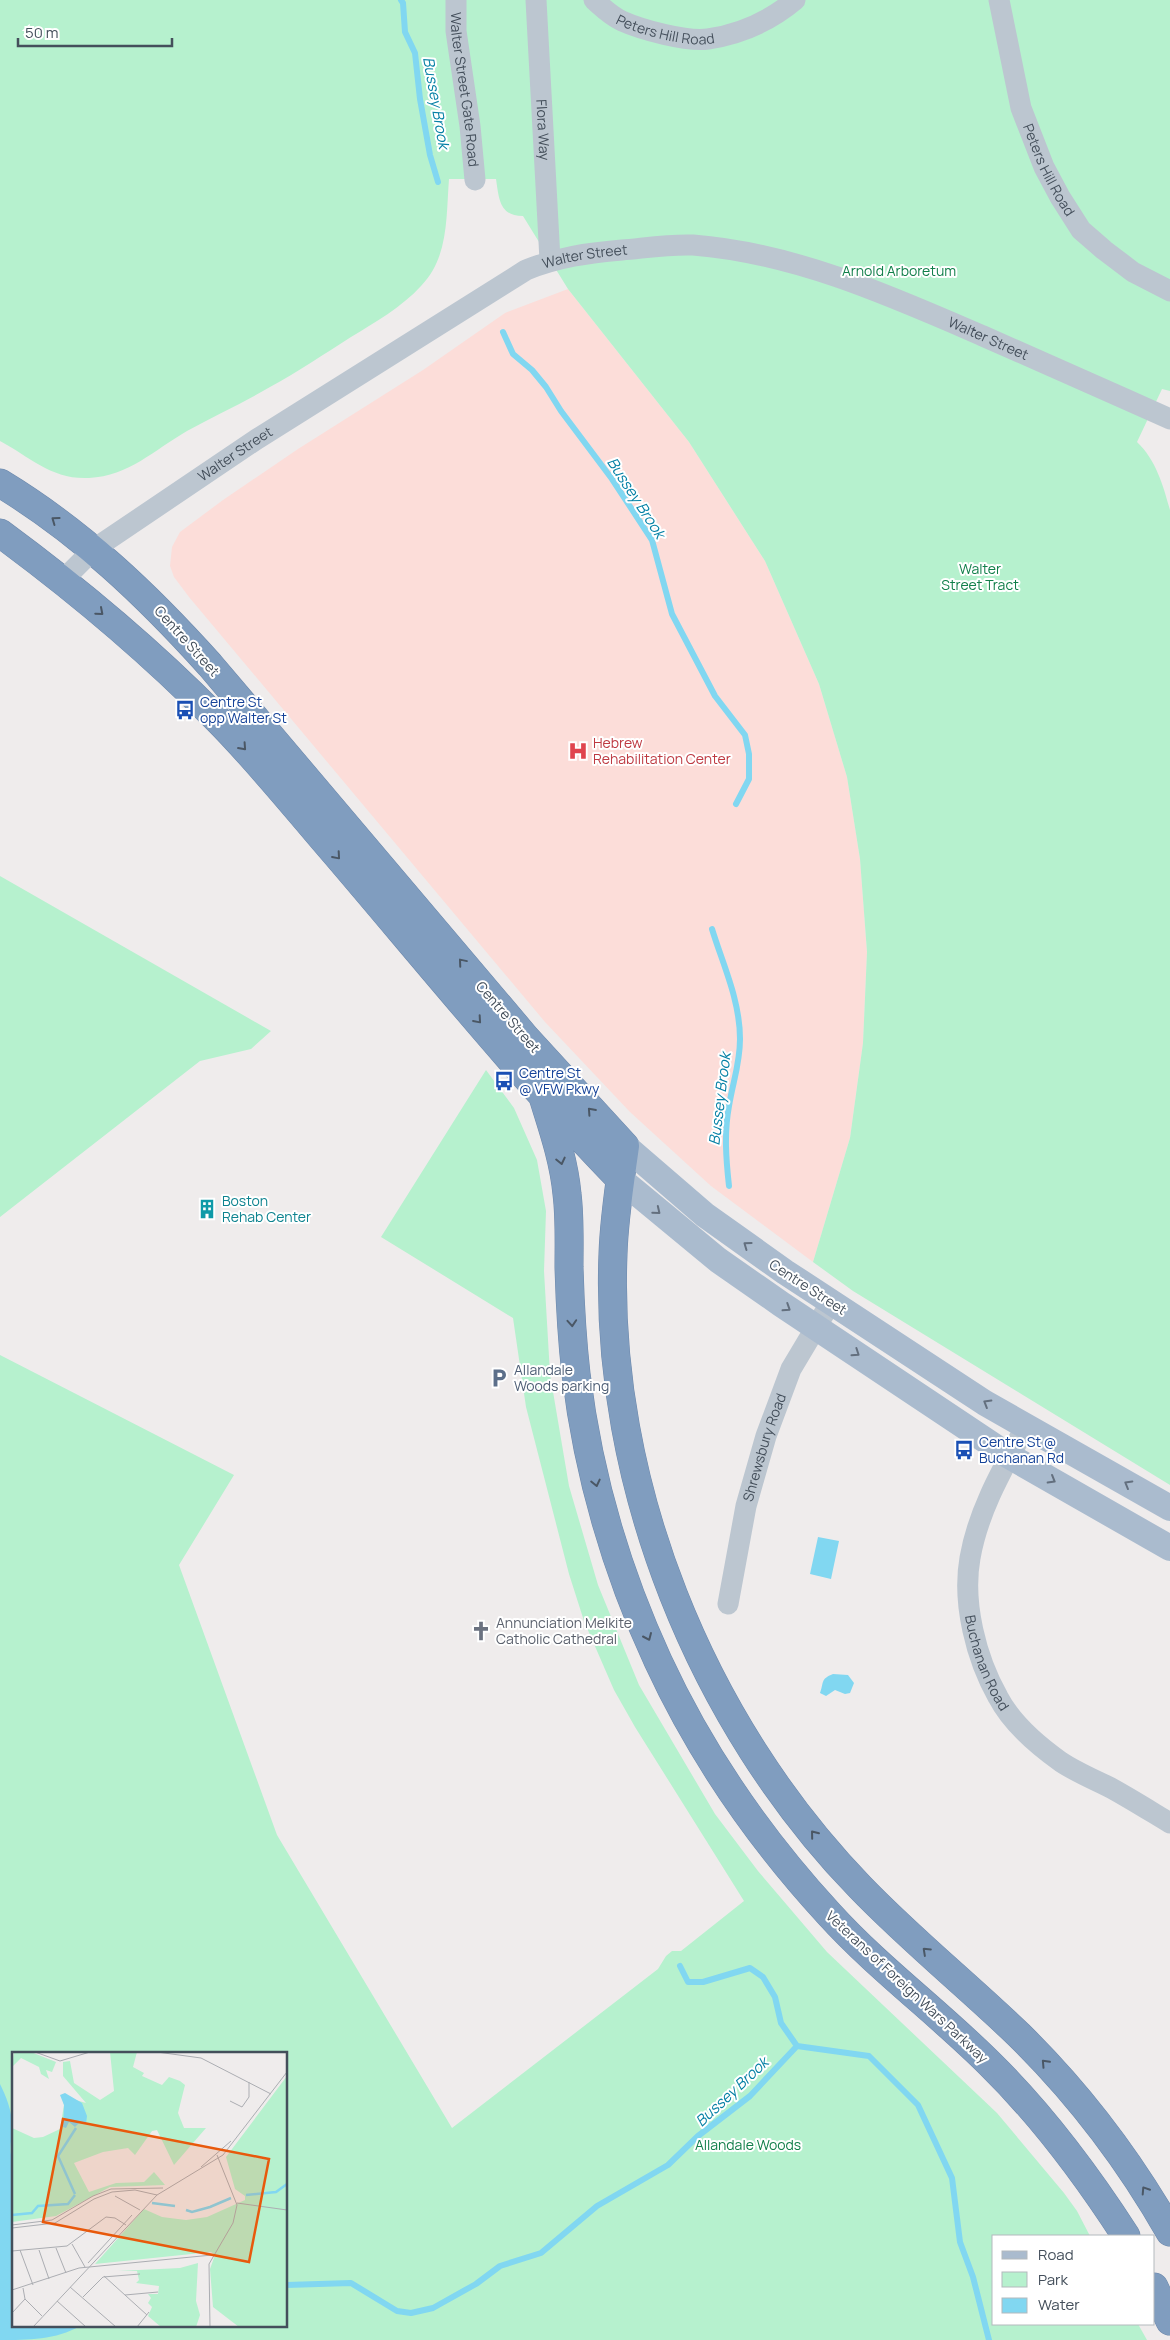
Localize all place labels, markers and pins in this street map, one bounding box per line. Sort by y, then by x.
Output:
place label: Centre St opp Walter St [200,692,287,727]
bus stop icon: Centre St opp Walter St [174,699,196,721]
place label: Hebrew Rehabilitation Center [593,733,731,768]
hospital icon: Hebrew Rehabilitation Center [567,740,589,762]
place label: Centre St @ VFW Pkwy [519,1063,600,1098]
bus stop icon: Centre St @ VFW Pkwy [493,1070,515,1092]
place label: Boston Rehab Center [222,1191,311,1226]
building icon: Boston Rehab Center [196,1198,218,1220]
place label: Allandale Woods parking [514,1360,609,1395]
parking icon: Allandale Woods parking [488,1367,510,1389]
place label: Centre St @ Buchanan Rd [979,1432,1064,1467]
bus stop icon: Centre St @ Buchanan Rd [953,1439,975,1461]
place label: Annunciation Melkite Catholic Cathedral [496,1613,632,1648]
church icon: Annunciation Melkite Catholic Cathedral [470,1620,492,1642]

